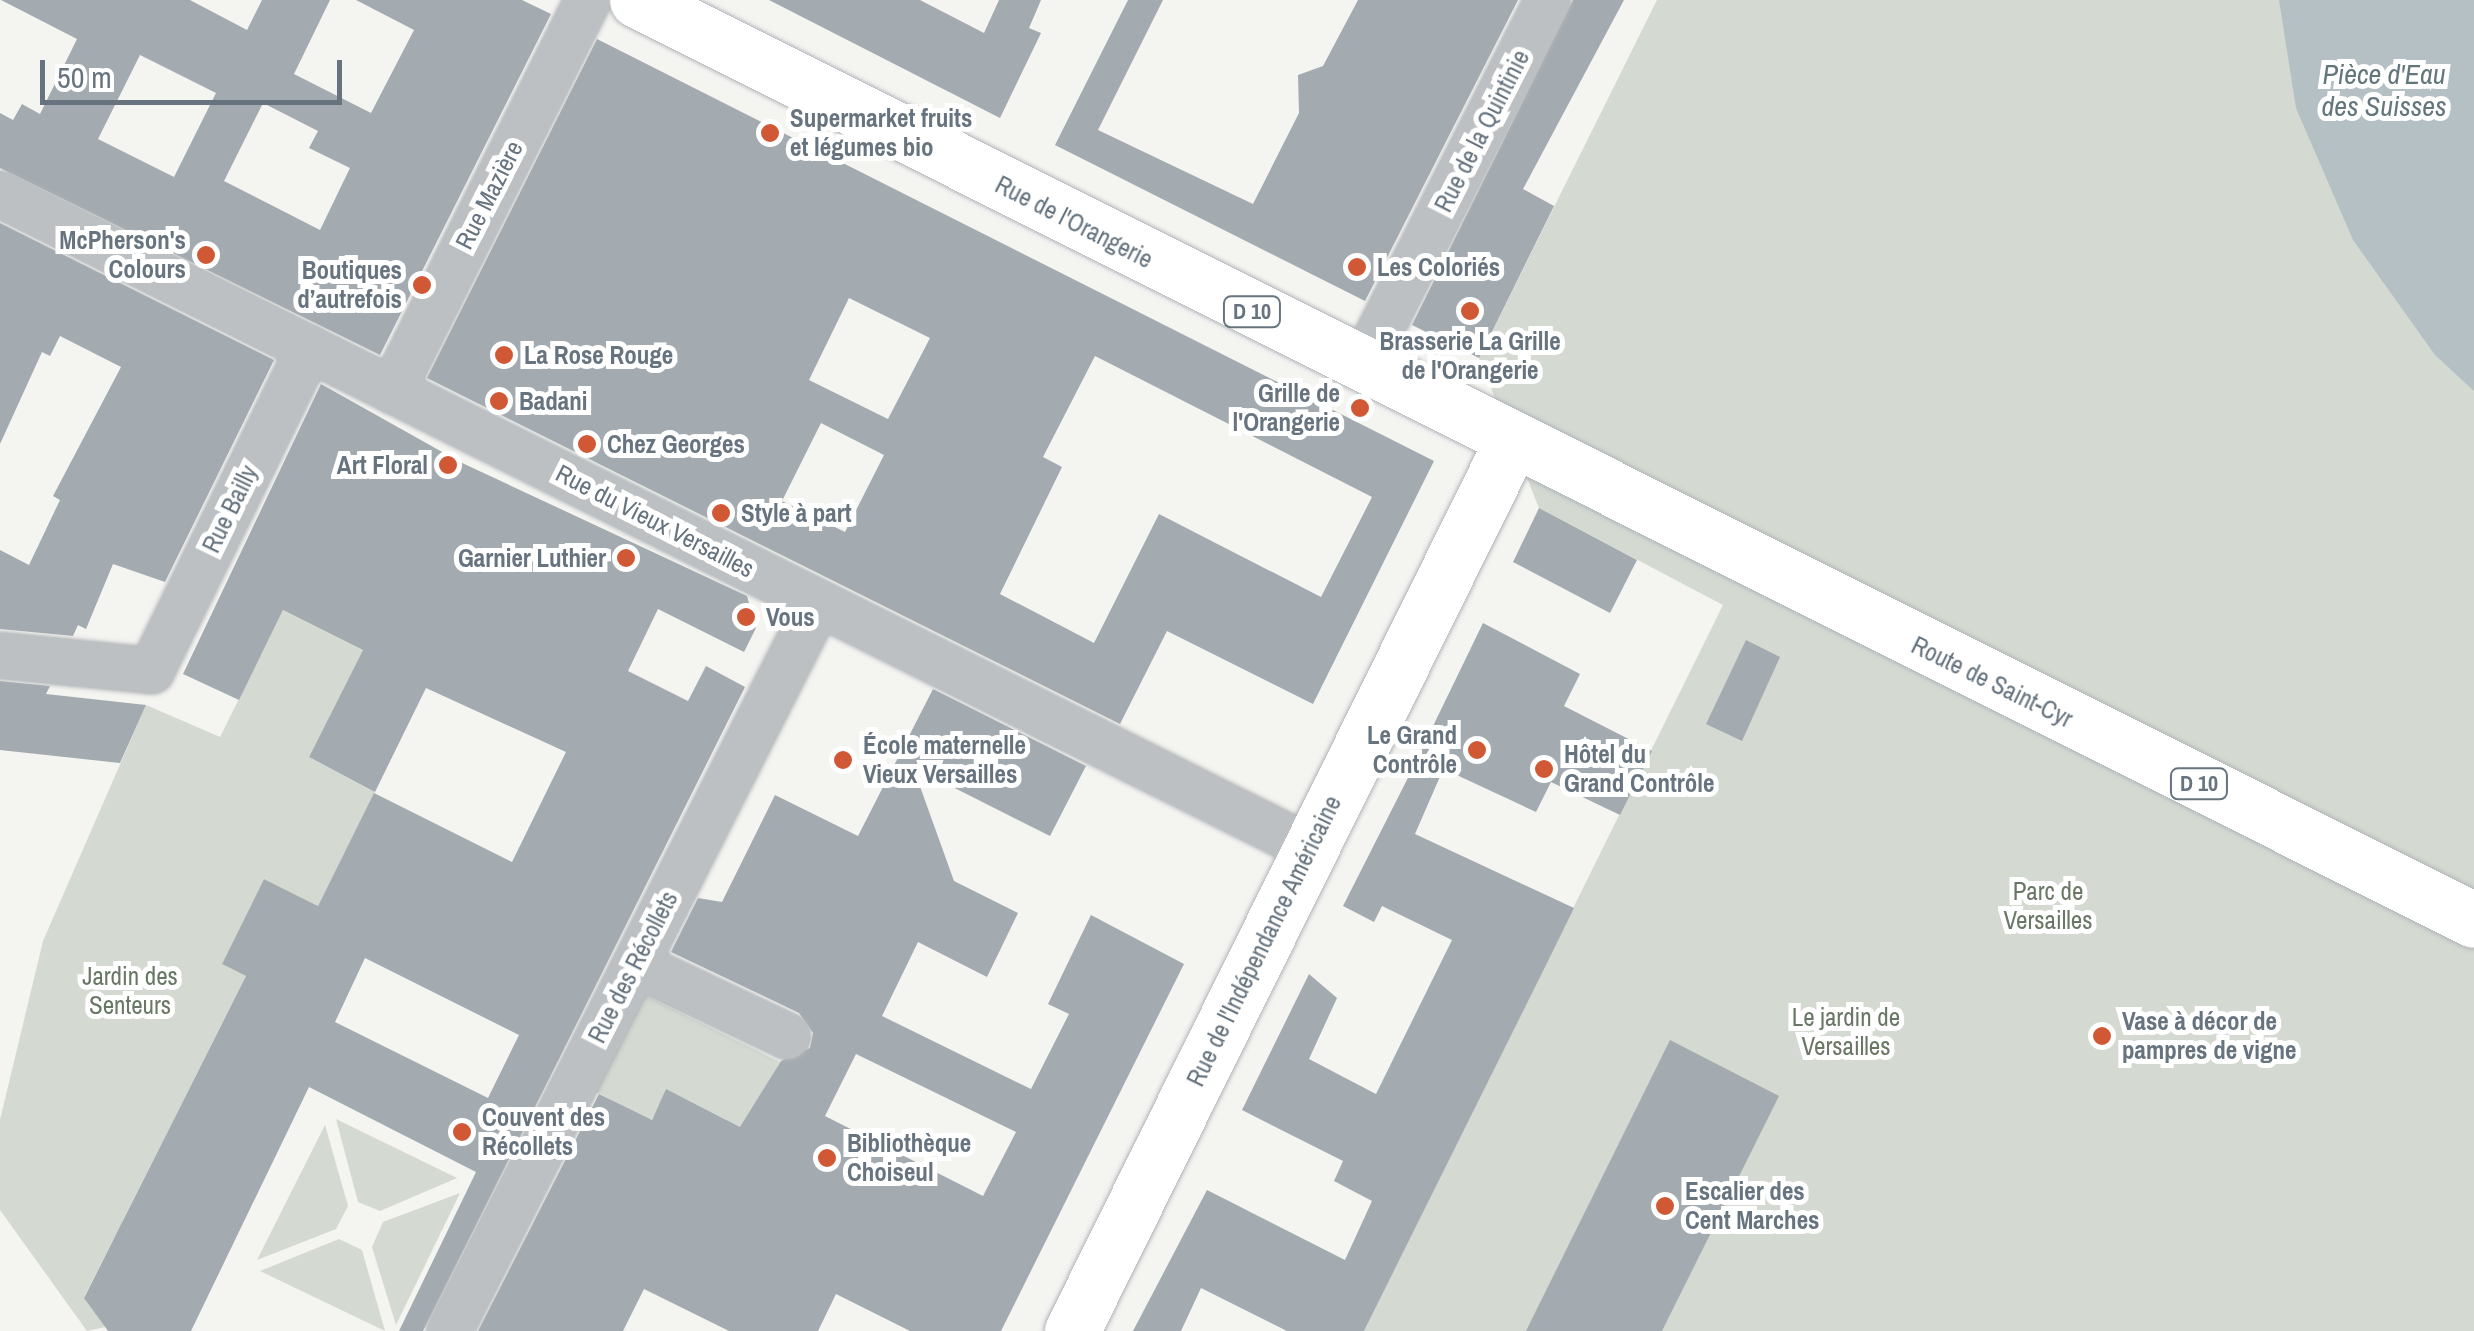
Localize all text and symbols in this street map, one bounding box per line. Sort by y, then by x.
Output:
scale bar [45,40,348,102]
street label: Rue de la Quintinie [1428,45,1536,217]
text: 50 m [57,57,112,97]
water label: Pièce d'Eau des Suisses [2321,57,2447,123]
place label: Supermarket fruits et légumes bio [790,104,972,163]
marker: Supermarket fruits et légumes bio [759,122,781,144]
street label: Rue Mazière [449,136,529,254]
street label: Rue de l'Orangerie [990,169,1158,275]
place label: McPherson's Colours [59,226,186,285]
marker: McPherson's Colours [195,244,217,266]
place label: Les Coloriés [1377,252,1500,282]
place label: Boutiques d’autrefois [297,256,402,315]
marker: Les Coloriés [1346,256,1368,278]
marker: Boutiques d’autrefois [411,274,433,296]
road number: D 10 [1222,295,1282,329]
marker: Brasserie La Grille de l'Orangerie [1459,300,1481,322]
place label: Brasserie La Grille de l'Orangerie [1379,327,1561,386]
place label: La Rose Rouge [524,340,673,370]
marker: La Rose Rouge [493,344,515,366]
place label: Grille de l'Orangerie [1233,379,1340,438]
place label: Badani [519,386,587,416]
marker: Badani [488,390,510,412]
marker: Grille de l'Orangerie [1349,397,1371,419]
place label: Chez Georges [607,429,745,459]
marker: Chez Georges [576,433,598,455]
place label: Art Floral [337,450,428,480]
marker: Art Floral [437,454,459,476]
street label: Rue du Vieux Versailles [551,458,759,584]
street label: Rue Bailly [196,460,264,558]
place label: Style à part [741,498,852,528]
marker: Style à part [710,502,732,524]
place label: Garnier Luthier [458,543,606,573]
marker: Garnier Luthier [615,547,637,569]
place label: Vous [766,602,815,632]
marker: Vous [735,606,757,628]
street label: Route de Saint-Cyr [1907,630,2077,734]
place label: Le Grand Contrôle [1367,721,1457,780]
place label: École maternelle Vieux Versailles [863,731,1026,790]
marker: Le Grand Contrôle [1466,739,1488,761]
place label: Hôtel du Grand Contrôle [1564,740,1714,799]
marker: École maternelle Vieux Versailles [832,749,854,771]
marker: Hôtel du Grand Contrôle [1533,758,1555,780]
road number: D 10 [2169,767,2229,801]
street label: Rue de l'Indépendance Américaine [1180,790,1348,1092]
park label: Parc de Versailles [2004,877,2092,936]
street label: Rue des Récollets [582,886,684,1048]
park label: Jardin des Senteurs [82,962,178,1021]
park label: Le jardin de Versailles [1792,1003,1900,1062]
place label: Vase à décor de pampres de vigne [2122,1007,2296,1066]
marker: Vase à décor de pampres de vigne [2091,1025,2113,1047]
place label: Couvent des Récollets [482,1103,605,1162]
marker: Couvent des Récollets [451,1121,473,1143]
place label: Bibliothèque Choiseul [847,1129,971,1188]
marker: Bibliothèque Choiseul [816,1147,838,1169]
place label: Escalier des Cent Marches [1685,1177,1819,1236]
marker: Escalier des Cent Marches [1654,1195,1676,1217]

